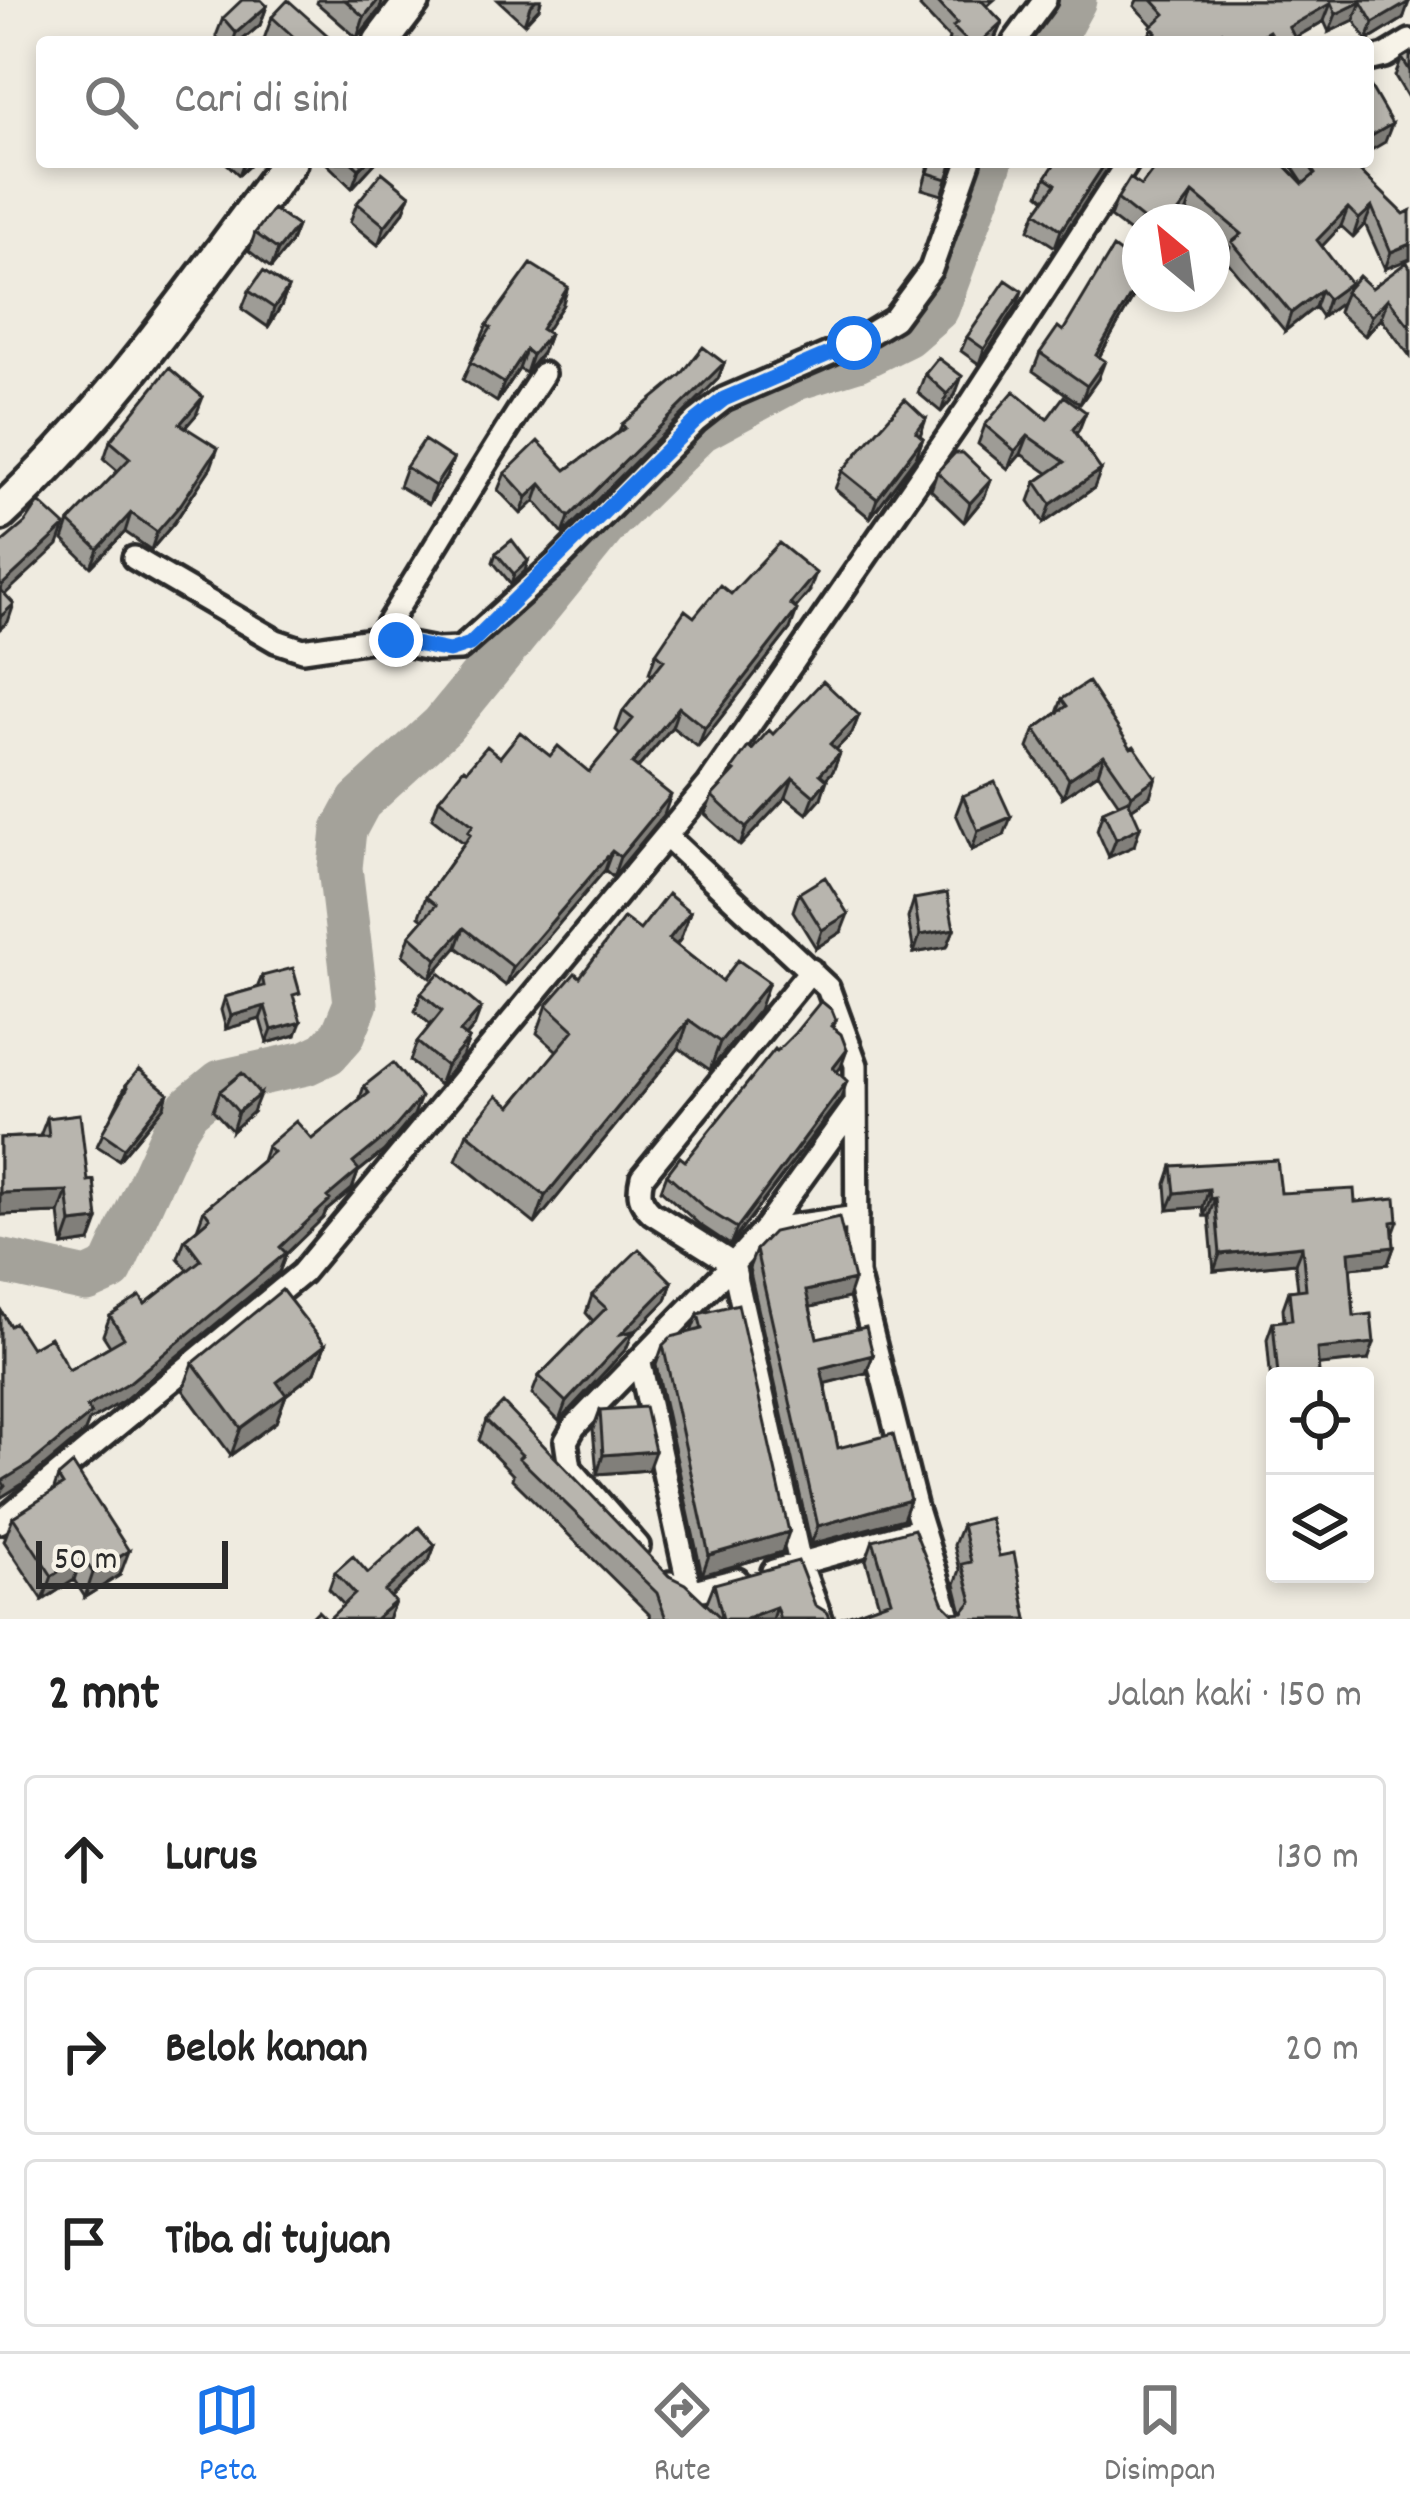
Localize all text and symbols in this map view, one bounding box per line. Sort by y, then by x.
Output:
search box [36,36,1374,168]
icon: search [78,69,144,135]
text: Cari di sini [174,70,348,134]
north arrow [1122,204,1230,312]
route start [827,316,881,370]
route end [369,613,423,667]
map controls [1266,1367,1374,1583]
button: locate [1266,1367,1374,1475]
button: layers [1266,1475,1374,1583]
scale bar [36,1535,228,1588]
text: 50 m [54,1538,118,1585]
text: 2 mnt [48,1661,159,1733]
text: Jalan kaki · 150 m [1107,1670,1362,1725]
icon: ahead [51,1826,117,1892]
text: Lurus [165,1827,258,1891]
text: 130 m [1276,1832,1359,1887]
icon: right [51,2018,117,2084]
text: Belok kanan [165,2019,368,2083]
text: 20 m [1285,2024,1359,2079]
icon: arrive [51,2210,117,2276]
text: Tiba di tujuan [165,2211,391,2275]
tab: Peta [194,2377,260,2496]
tab: Rute [649,2377,715,2496]
tab: Disimpan [1104,2377,1216,2496]

